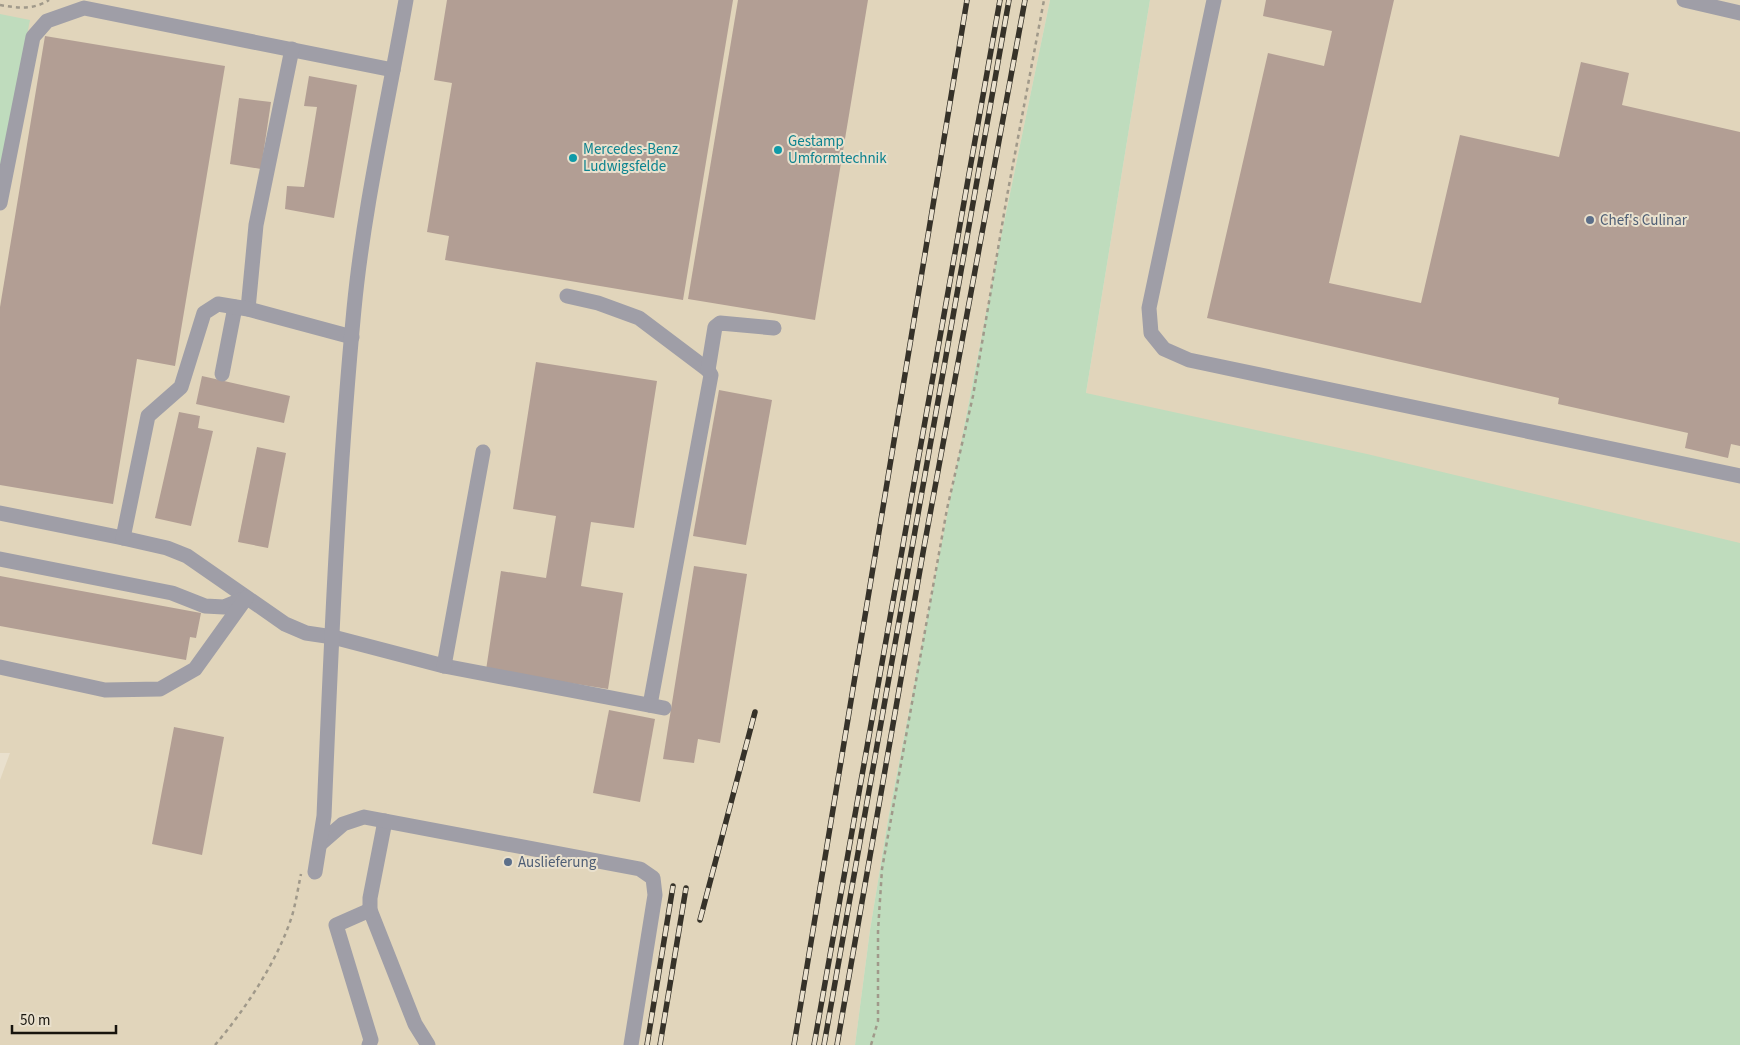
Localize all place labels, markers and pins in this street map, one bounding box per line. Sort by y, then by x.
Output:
place label: Gestamp Umformtechnik [788,131,887,169]
place label: Mercedes-Benz Ludwigsfelde [583,139,678,177]
marker: Gestamp Umformtechnik [772,144,784,156]
marker: Mercedes-Benz Ludwigsfelde [567,152,579,164]
place label: Chef's Culinar [1600,210,1688,231]
marker: Chef's Culinar [1584,214,1596,226]
place label: Auslieferung [518,852,597,873]
marker: Auslieferung [502,856,514,868]

